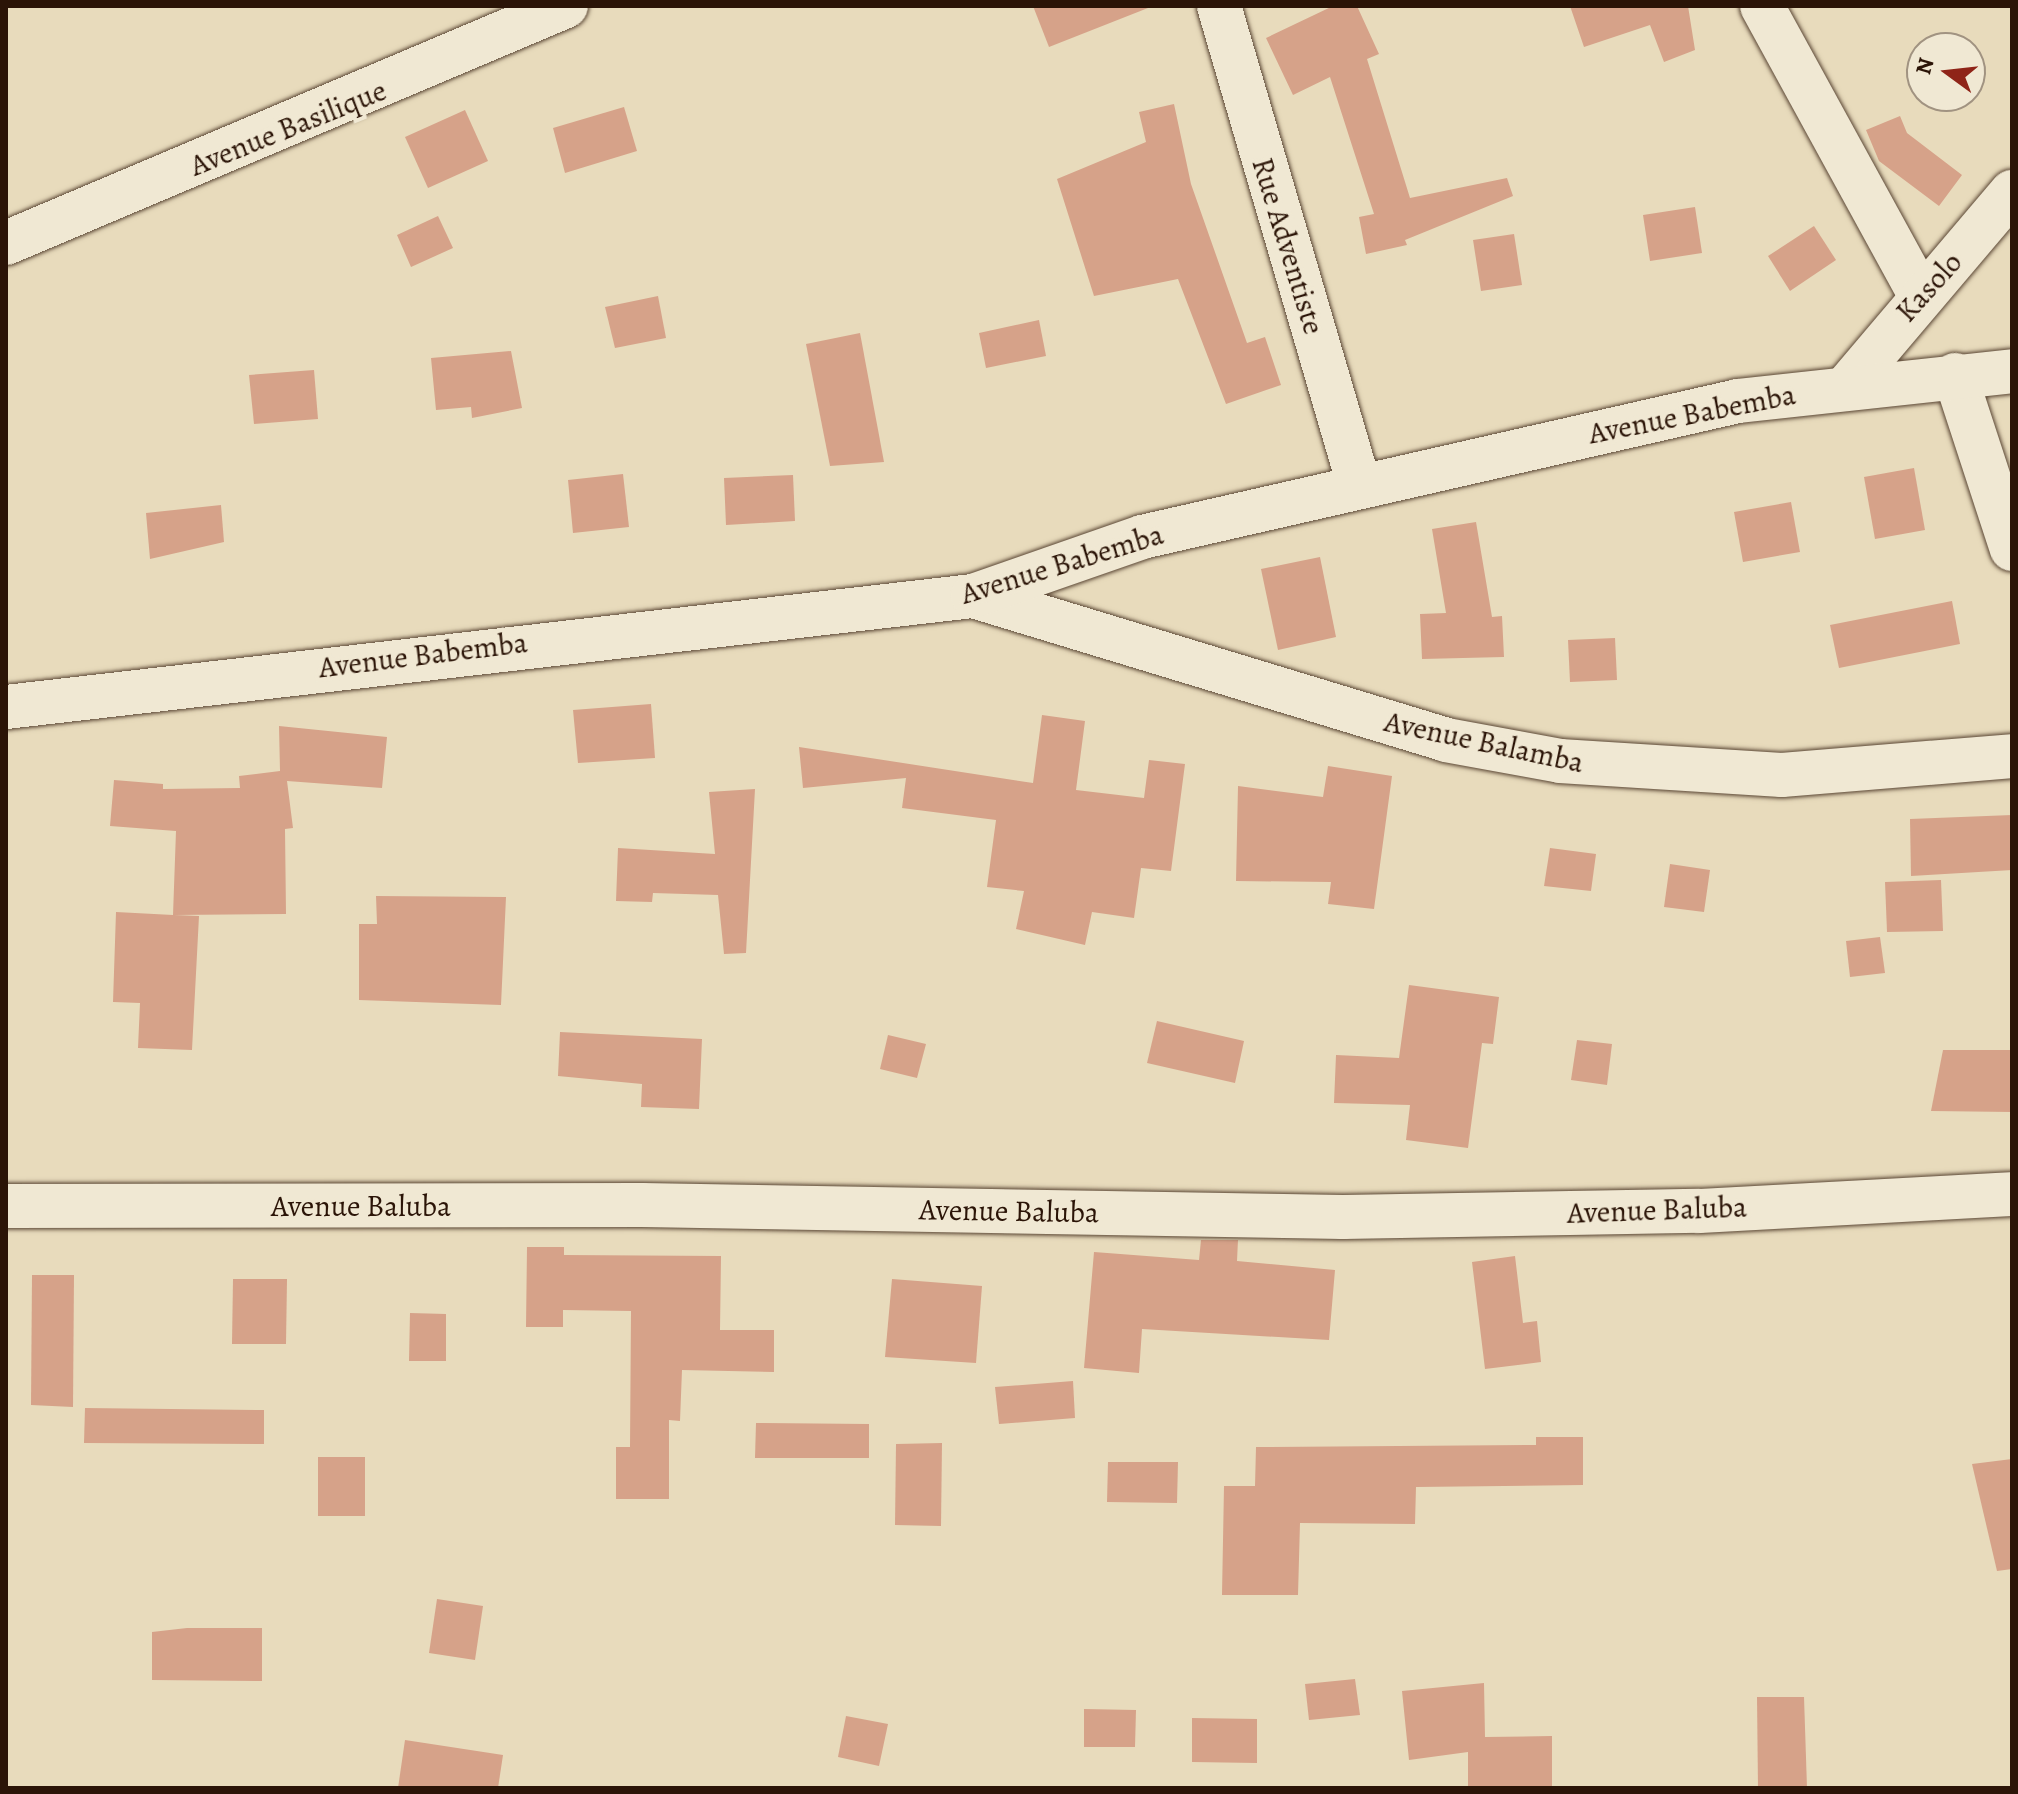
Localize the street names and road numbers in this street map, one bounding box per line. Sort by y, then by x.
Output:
street label: Avenue Basilique [185,72,391,184]
street label: Rue Adventiste [1244,153,1332,339]
street label: Kasolo [1888,245,1970,329]
street label: Avenue Babemba [1585,376,1799,452]
street label: Avenue Babemba [956,516,1168,612]
street label: Avenue Babemba [317,624,529,686]
street label: Avenue Balamba [1381,703,1587,781]
street label: Avenue Baluba [271,1188,451,1224]
street label: Avenue Baluba [1566,1189,1748,1231]
street label: Avenue Baluba [919,1191,1099,1231]

